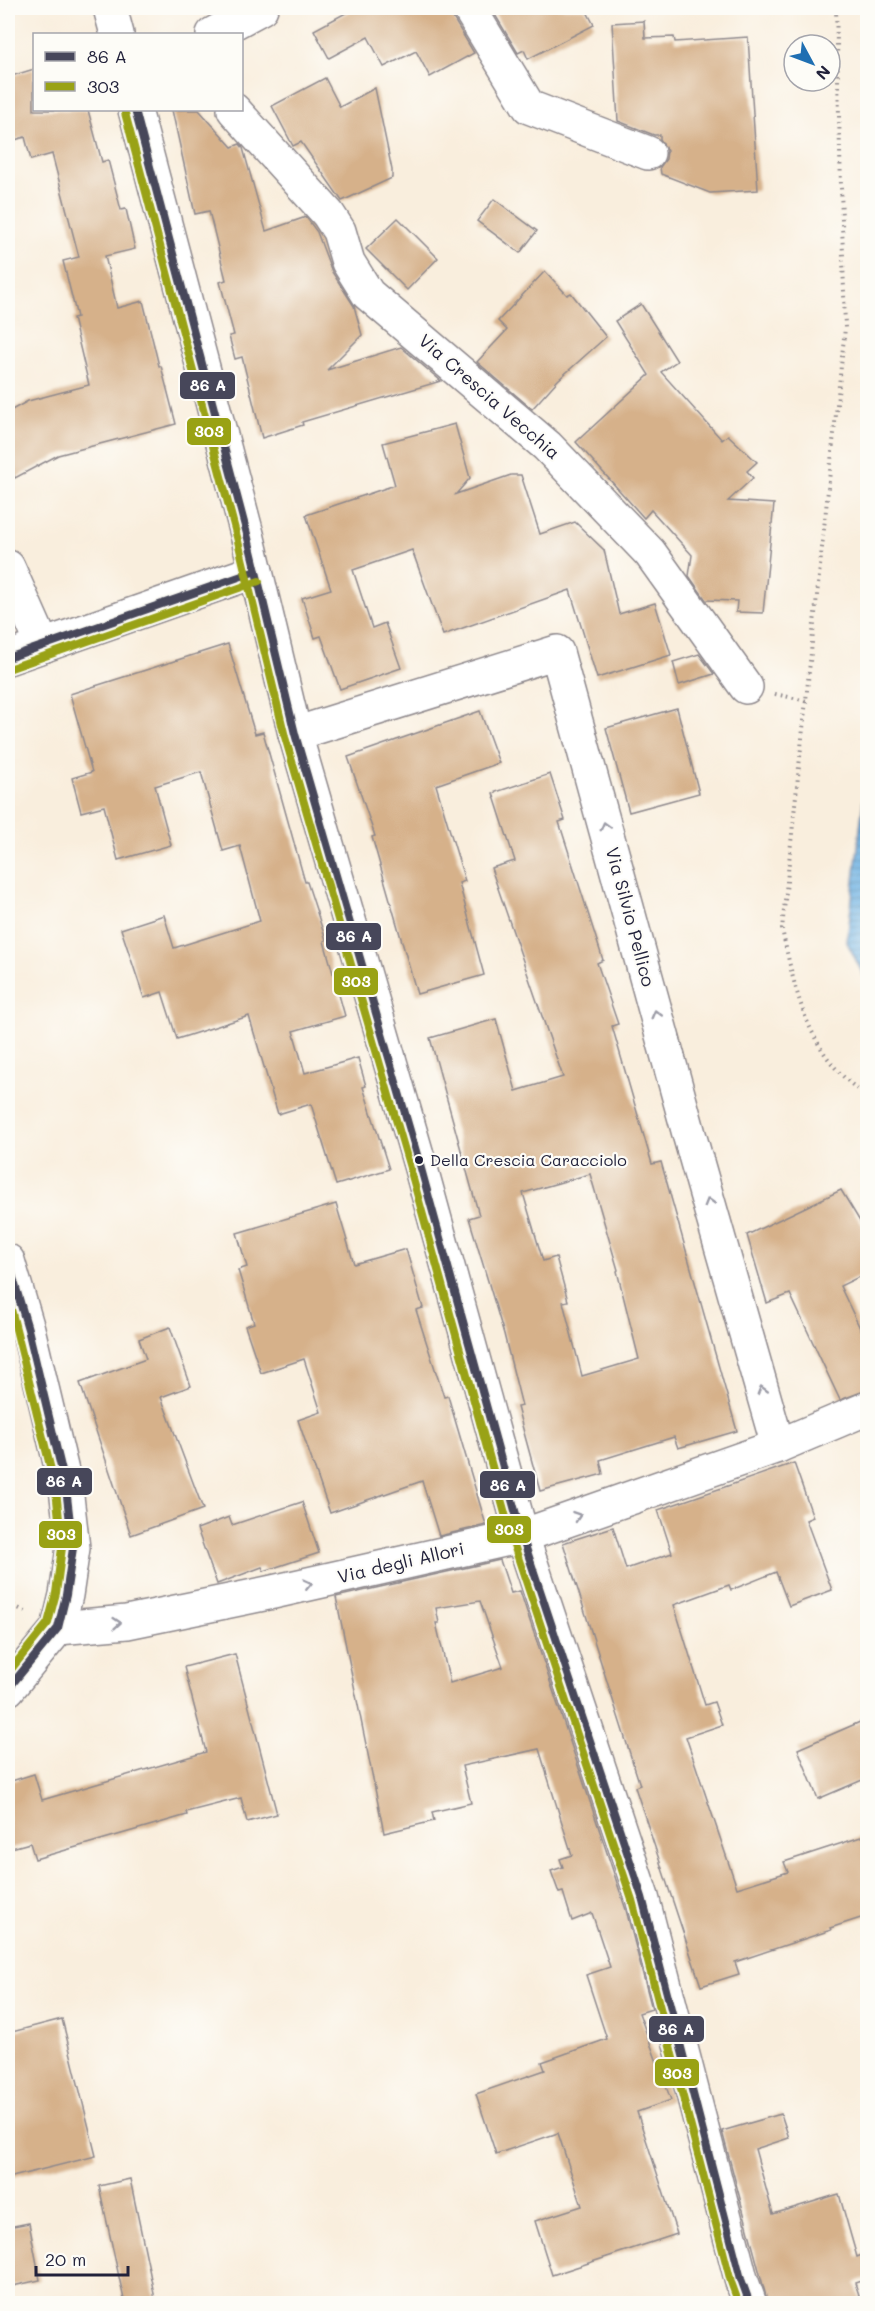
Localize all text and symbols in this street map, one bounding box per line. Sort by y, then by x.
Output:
legend [33,33,243,111]
north arrow [782,33,842,93]
text: 86 A [87,44,127,68]
text: N [812,62,836,85]
text: 303 [87,74,119,98]
street label: Via Crescia Vecchia [414,328,565,464]
line badge: 86 A [179,371,236,400]
text: 86 A [190,374,226,395]
line badge: 303 [186,417,232,446]
text: 303 [194,420,224,441]
one-way arrow [600,821,612,832]
street label: Via Silvio Pellico [601,844,661,990]
line badge: 86 A [325,922,382,951]
text: 86 A [336,925,372,946]
line badge: 303 [333,967,379,996]
text: 303 [341,970,371,991]
one-way arrow [651,1009,664,1019]
place label: Della Crescia Caracciolo [430,1149,627,1170]
marker: Della Crescia Caracciolo [413,1154,425,1166]
one-way arrow [704,1197,716,1208]
one-way arrow [757,1385,769,1395]
line badge: 86 A [36,1467,93,1496]
text: 86 A [46,1470,82,1491]
line badge: 86 A [479,1470,536,1499]
text: 86 A [490,1474,526,1495]
one-way arrow [571,1511,582,1524]
line badge: 303 [486,1515,532,1544]
text: 303 [494,1518,524,1539]
line badge: 303 [38,1520,83,1549]
text: 303 [46,1523,76,1544]
street label: Via degli Allori [335,1536,467,1588]
one-way arrow [302,1579,312,1592]
one-way arrow [112,1617,121,1630]
line badge: 86 A [648,2015,705,2043]
text: 86 A [658,2018,694,2039]
line badge: 303 [654,2058,700,2087]
text: 303 [662,2062,692,2083]
scale bar [36,2239,128,2277]
text: 20 m [45,2247,86,2271]

